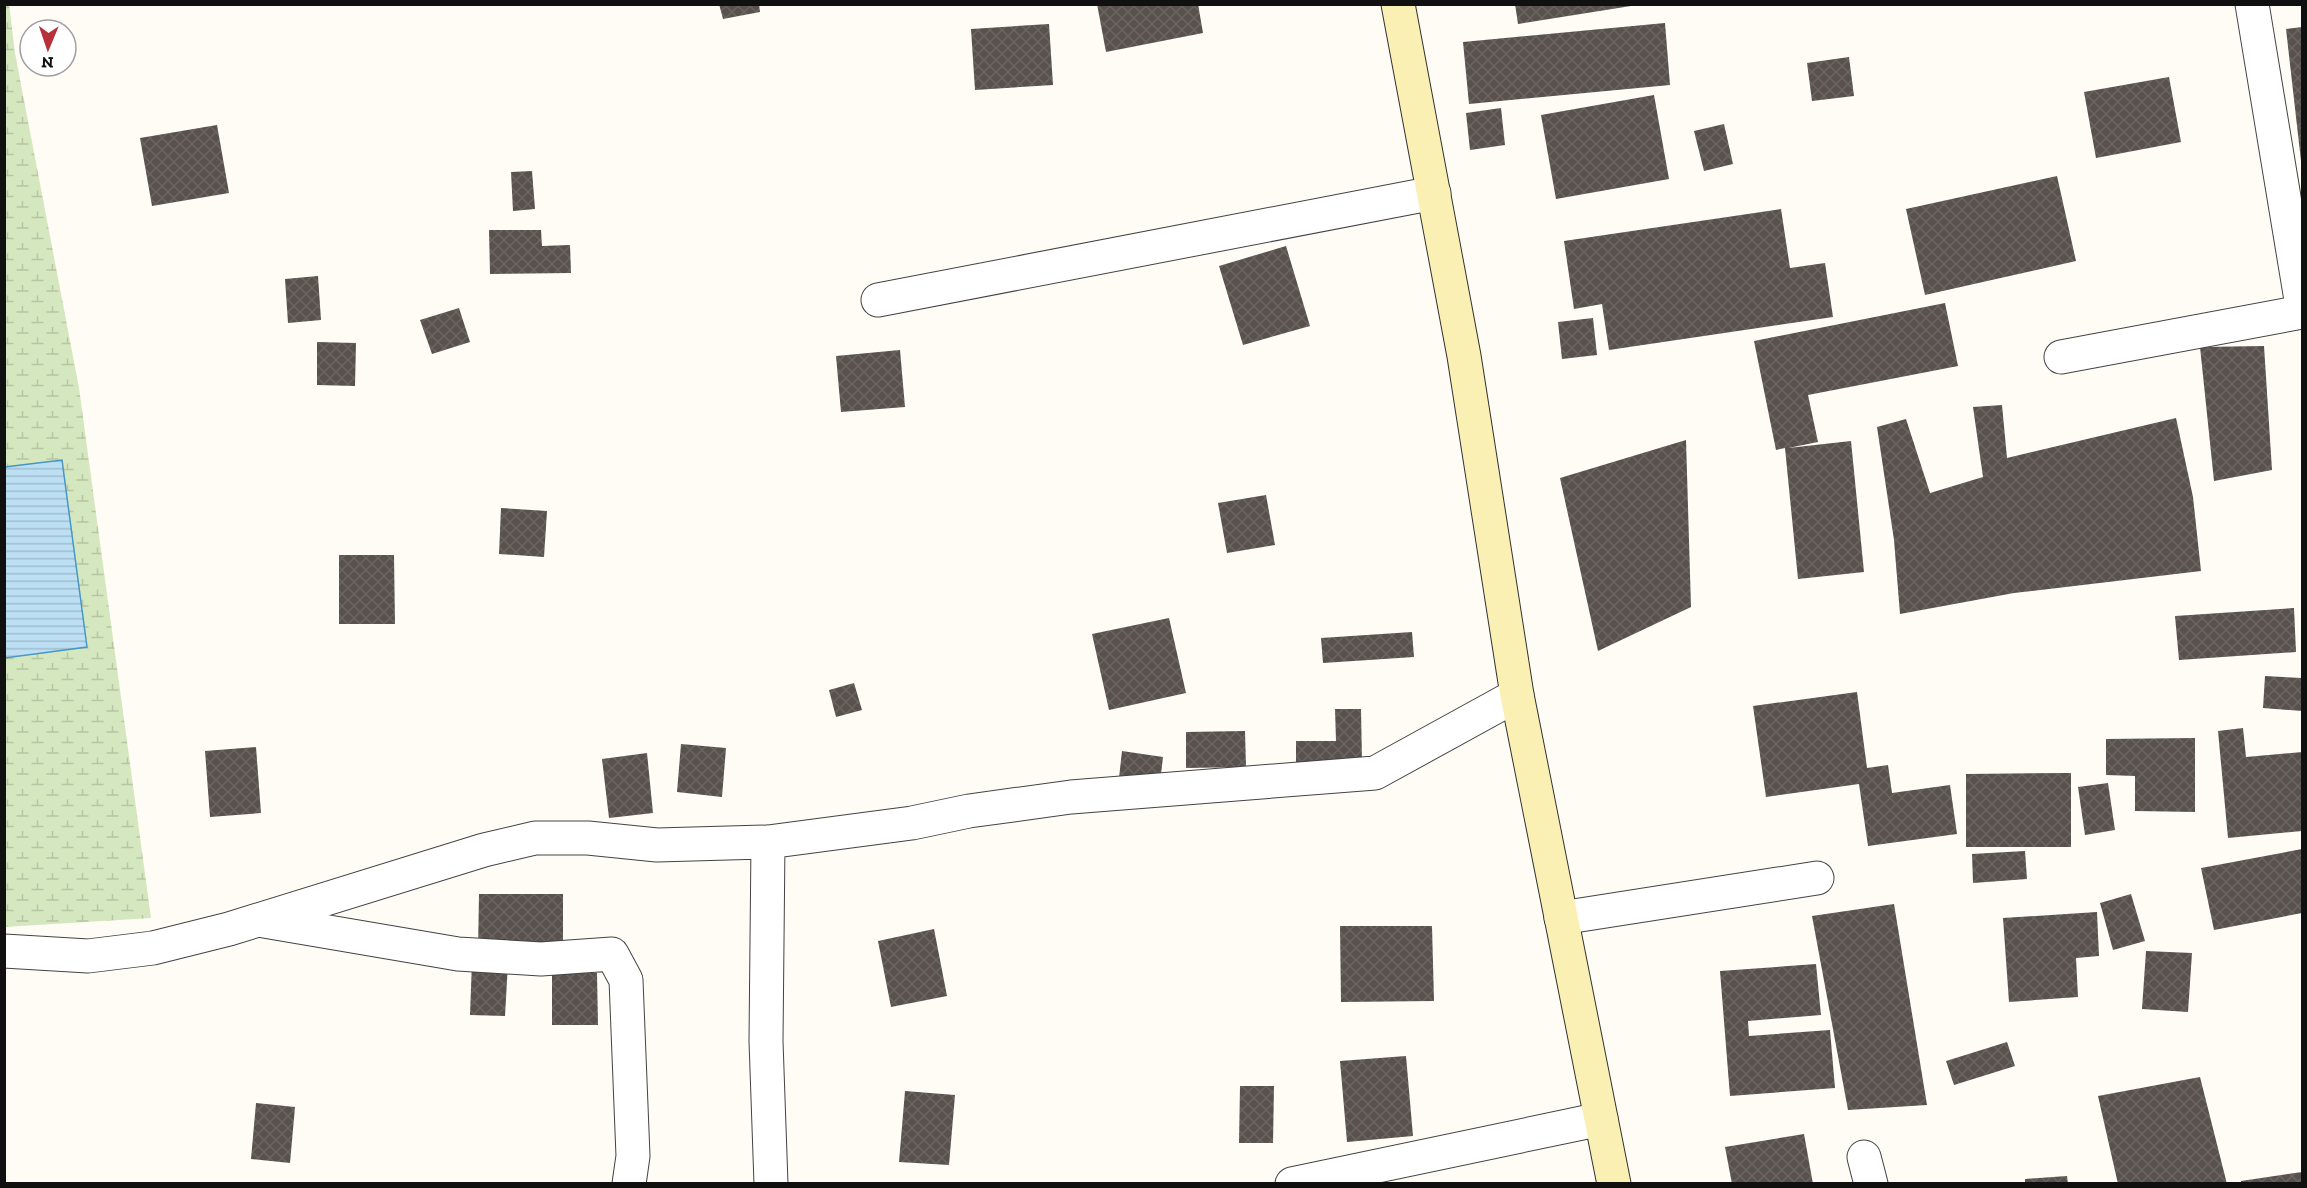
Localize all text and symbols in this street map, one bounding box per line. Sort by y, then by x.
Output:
north arrow [18,18,78,78]
text: N [41,53,54,72]

